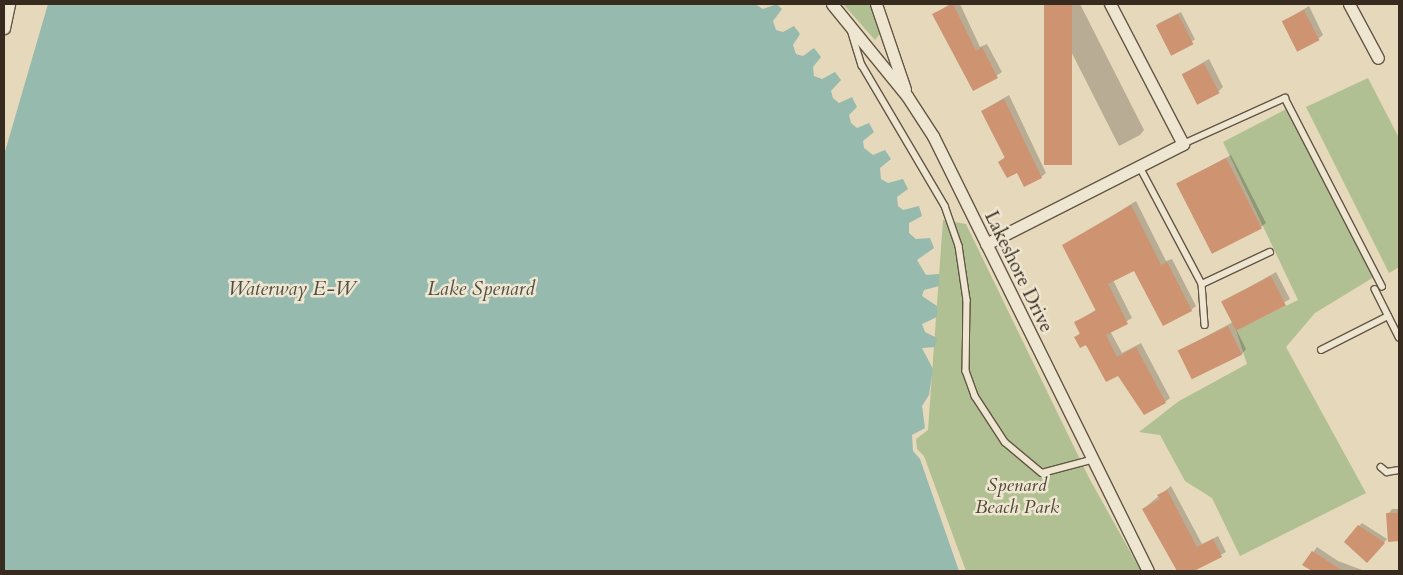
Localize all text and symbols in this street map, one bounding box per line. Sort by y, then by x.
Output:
street label: Lakeshore Drive [979,208,1057,336]
water label: Waterway E-W [228,276,356,300]
water label: Lake Spenard [427,276,535,300]
park label: Spenard Beach Park [975,475,1059,519]

